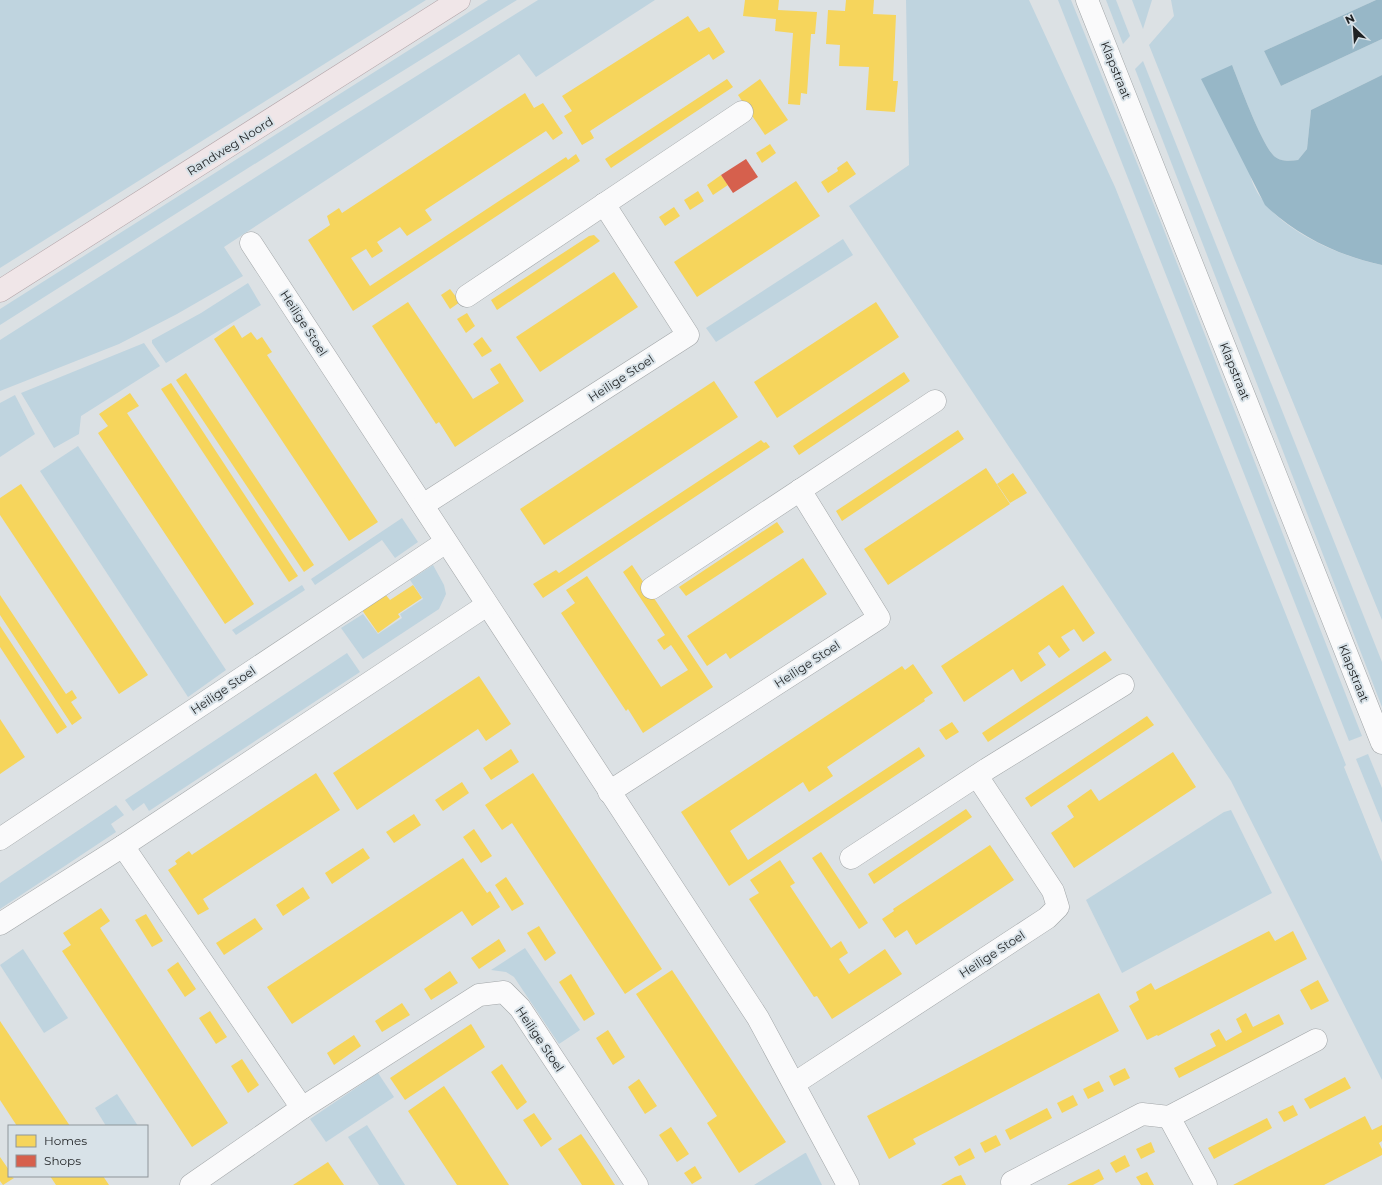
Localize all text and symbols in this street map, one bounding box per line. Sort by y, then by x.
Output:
north arrow [1334,8,1374,48]
text: N [1343,11,1357,27]
street label: Klapstraat [1098,39,1134,101]
street label: Randweg Noord [184,114,276,178]
street label: Heilige Stoel [277,287,331,359]
street label: Klapstraat [1217,340,1253,402]
street label: Heilige Stoel [585,351,657,405]
street label: Heilige Stoel [771,637,843,691]
street label: Klapstraat [1336,642,1372,704]
street label: Heilige Stoel [188,663,258,717]
street label: Heilige Stoel [956,927,1028,981]
street label: Heilige Stoel [513,1004,567,1074]
legend [8,1125,148,1177]
text: Homes [44,1133,87,1148]
text: Shops [44,1153,81,1168]

